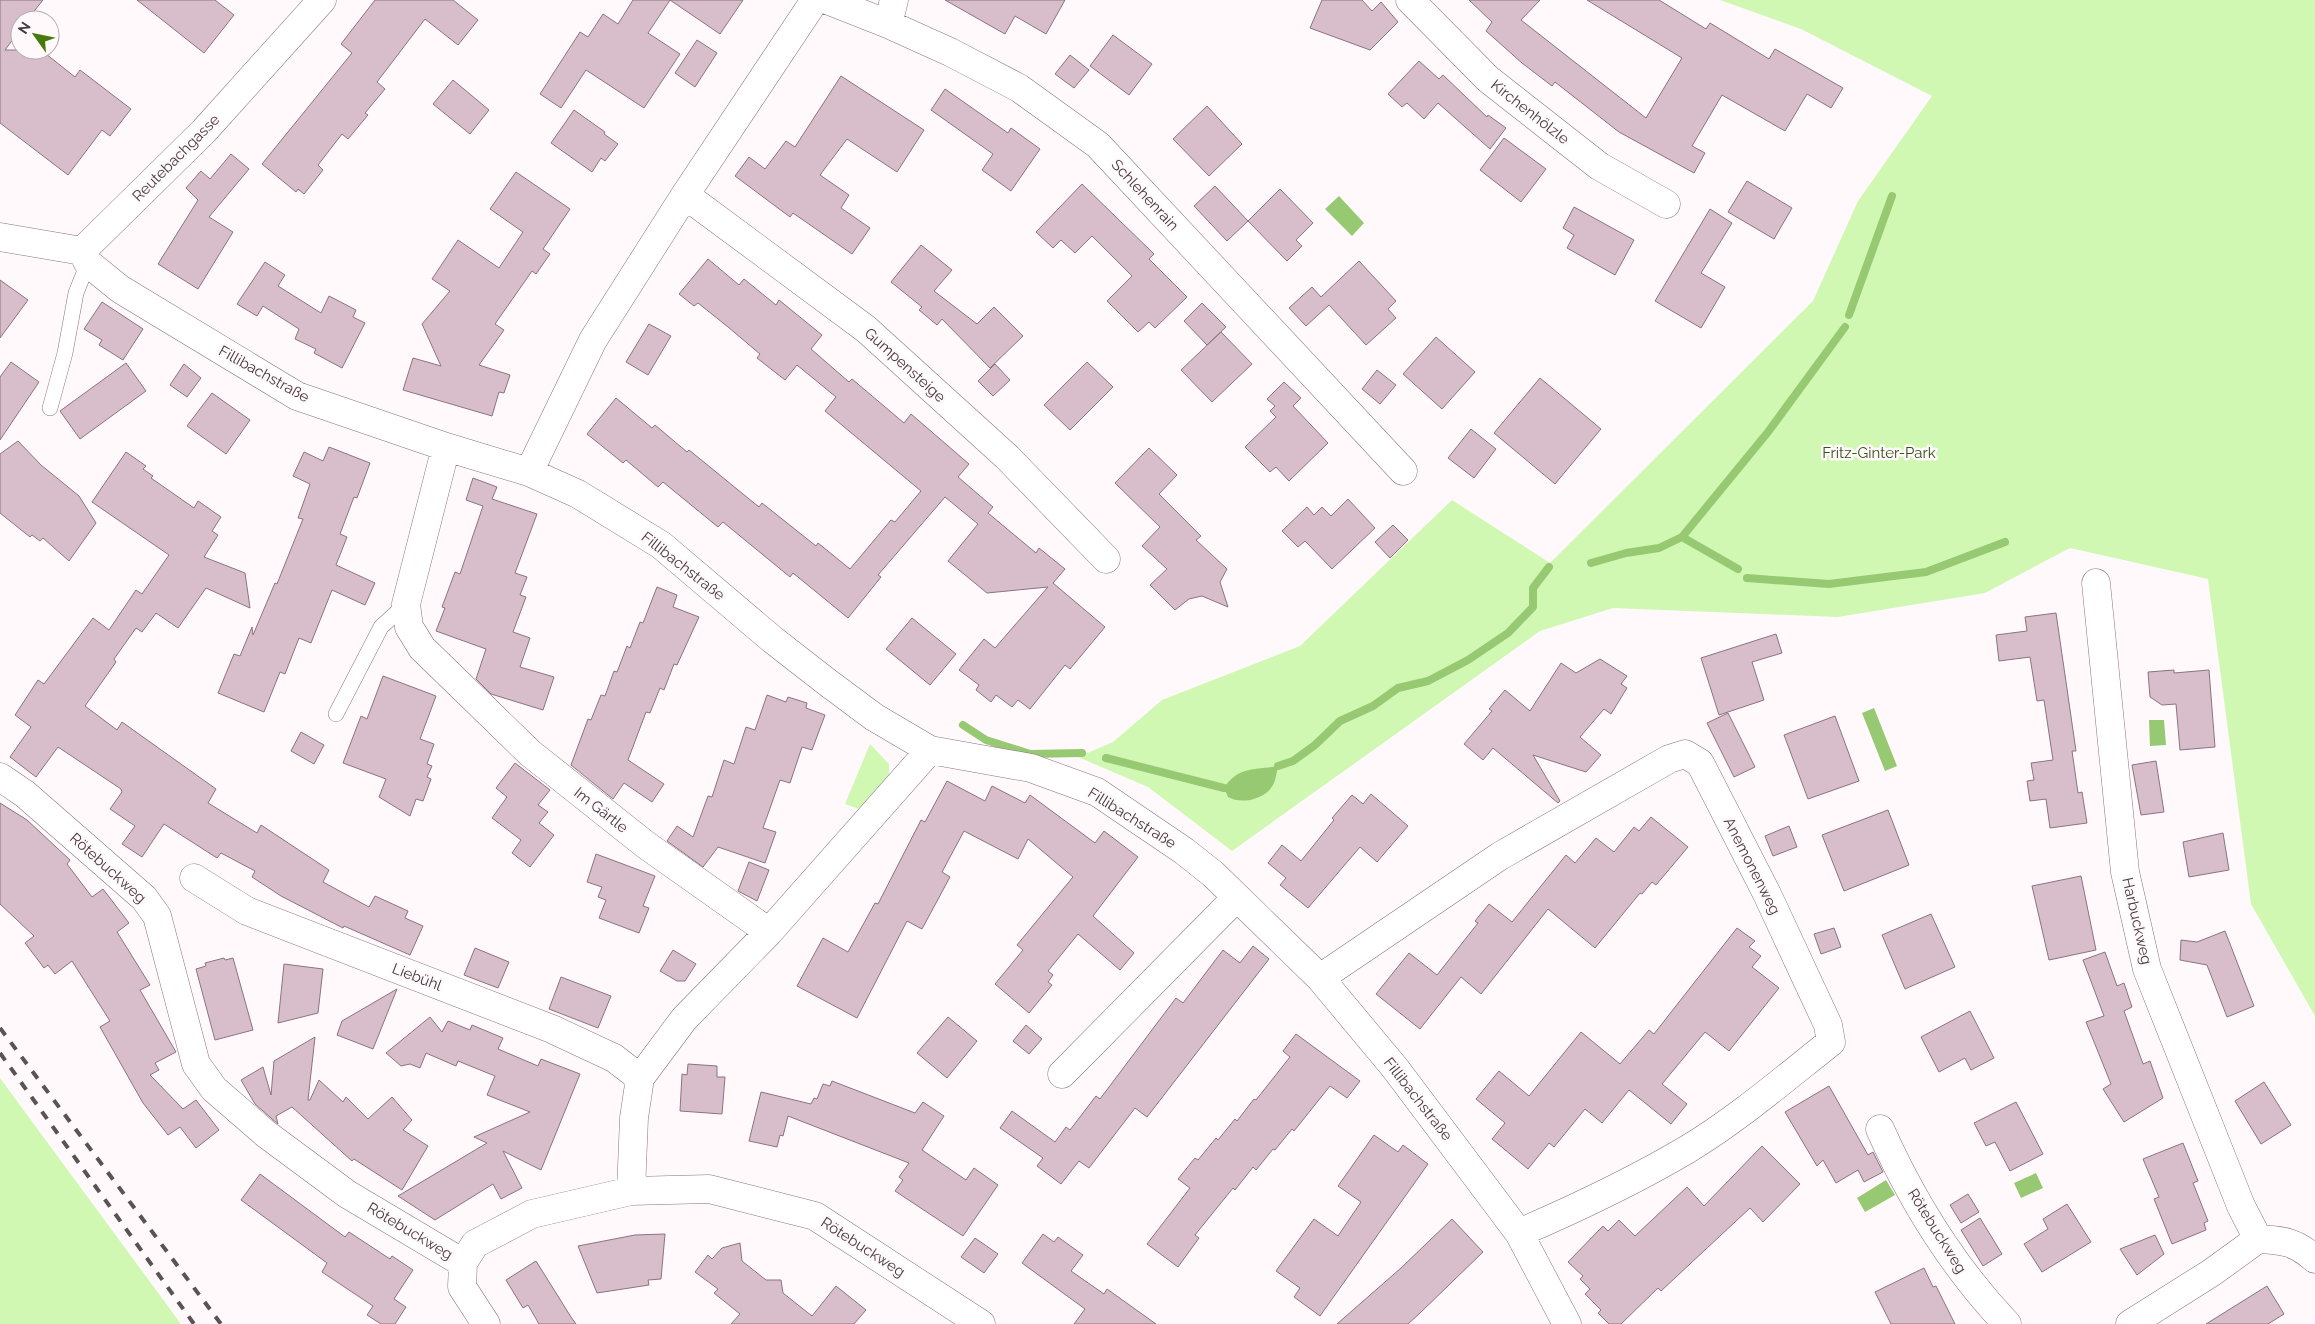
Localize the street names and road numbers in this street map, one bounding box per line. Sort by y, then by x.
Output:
street label: Kirchenhölzle [1487,76,1573,148]
street label: Reutebachgasse [129,110,224,205]
street label: Schlehenrain [1107,156,1183,234]
street label: Gumpensteige [861,324,949,406]
street label: Fillibachstraße [216,342,313,406]
street label: Fillibachstraße [638,528,728,604]
street label: Im Gärtle [570,783,632,837]
street label: Fillibachstraße [1085,784,1180,852]
street label: Anemonenweg [1720,814,1784,918]
street label: Rötebuckweg [66,829,150,907]
street label: Harbuckweg [2118,876,2156,966]
street label: Liebühl [390,959,445,995]
street label: Fillibachstraße [1380,1054,1456,1144]
street label: Rötebuckweg [1904,1185,1970,1277]
street label: Rötebuckweg [364,1198,456,1264]
street label: Rötebuckweg [818,1213,908,1281]

